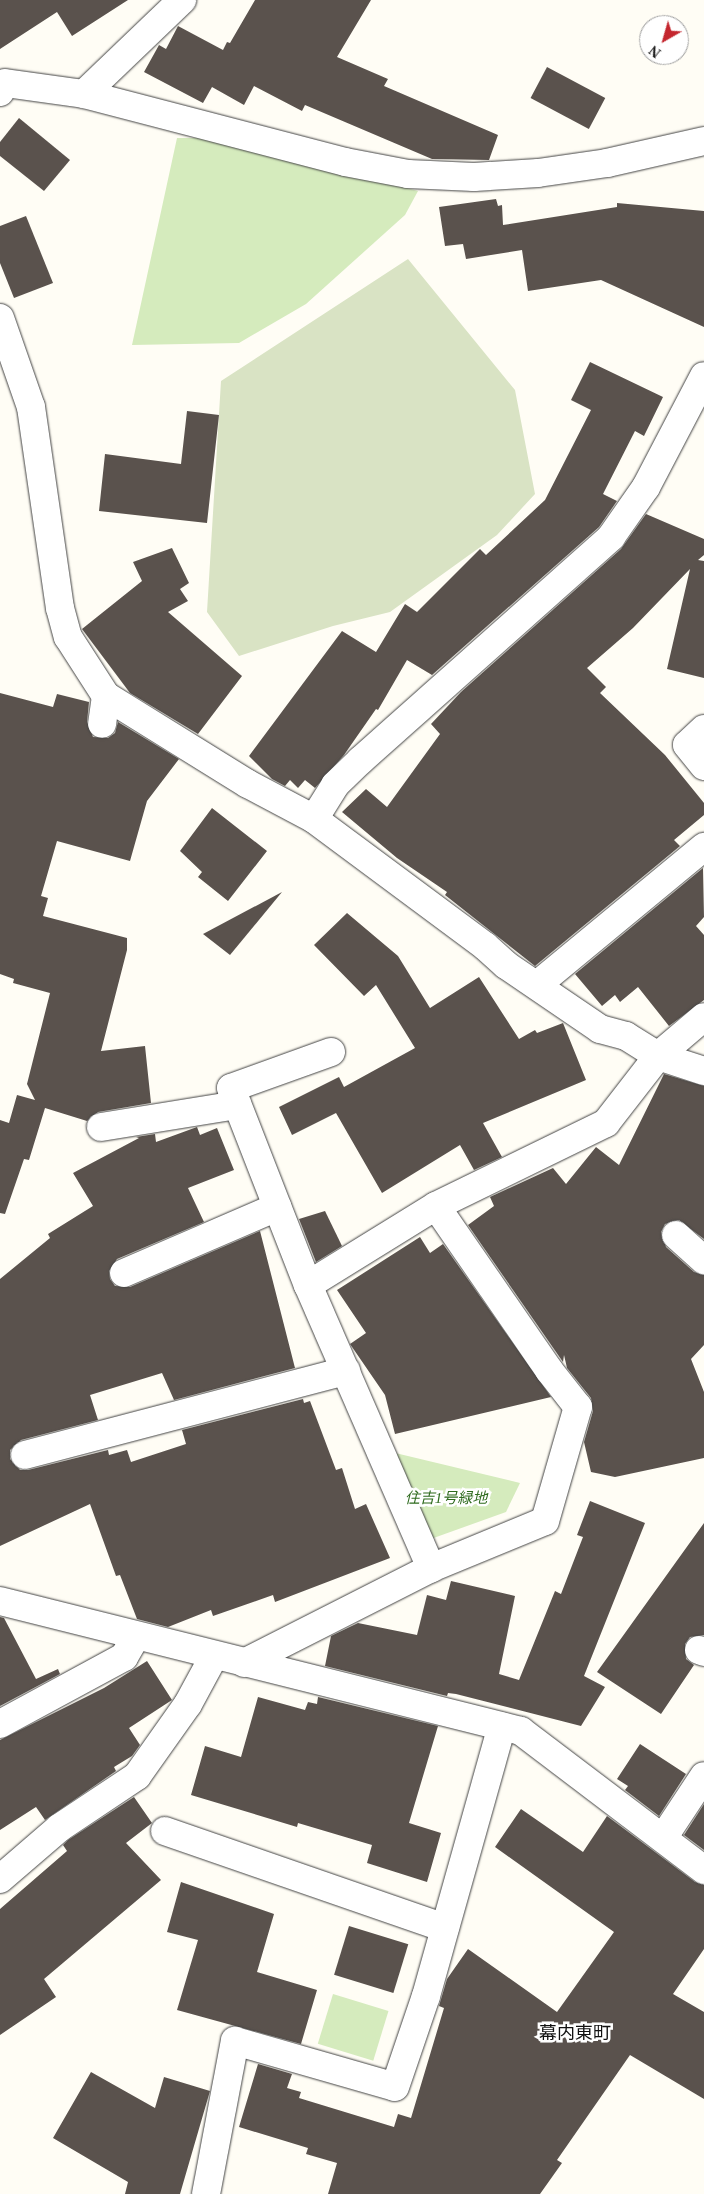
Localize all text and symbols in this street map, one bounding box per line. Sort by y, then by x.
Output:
north arrow [639,15,689,65]
text: N [646,42,664,60]
park label: 住吉1号緑地 [405,1490,487,1508]
district label: 幕内東町 [539,2022,611,2044]

